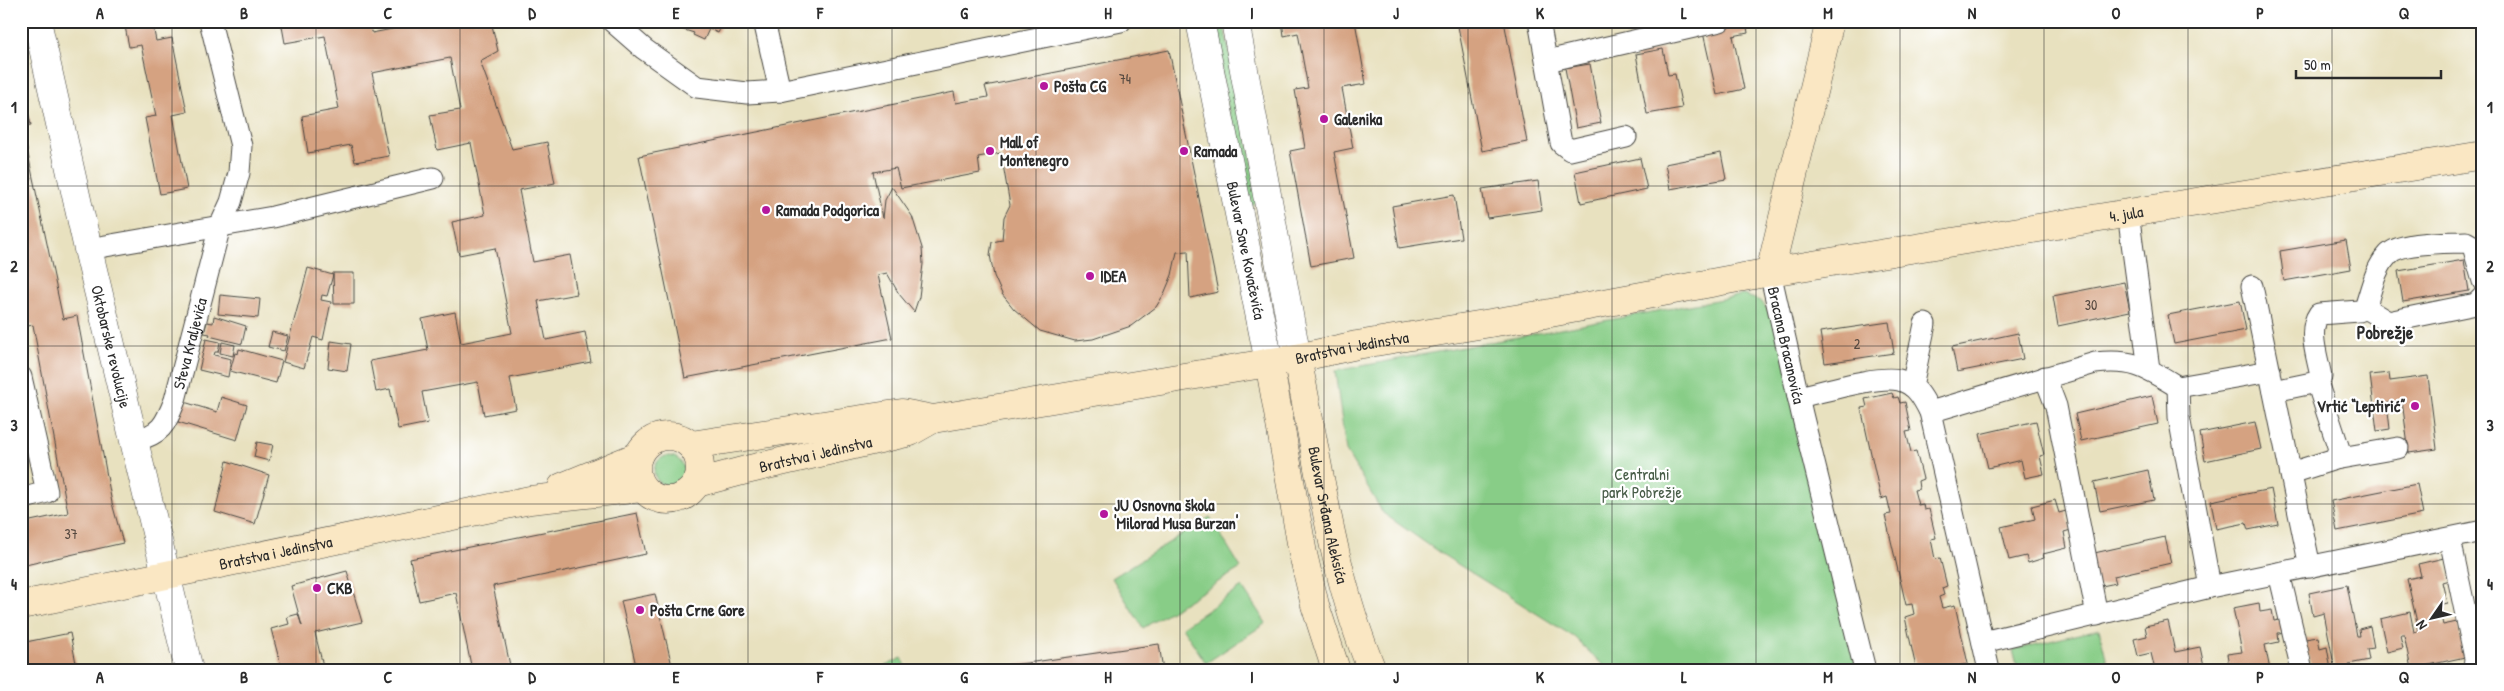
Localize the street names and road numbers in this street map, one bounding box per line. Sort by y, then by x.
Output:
street label: Bulevar Save Kovačevića [1222,179,1271,321]
street label: 4. jula [2108,200,2145,227]
street label: Oktobarske revolucije [86,283,137,411]
street label: Bracana Bracanovića [1763,284,1810,406]
street label: Steva Kraljevića [167,296,212,391]
street label: Bratstva i Jedinstva [1293,326,1410,369]
street label: Bratstva i Jedinstva [757,430,874,478]
street label: Bulevar Srđana Aleksića [1303,445,1354,586]
street label: Bratstva i Jedinstva [217,530,334,575]

